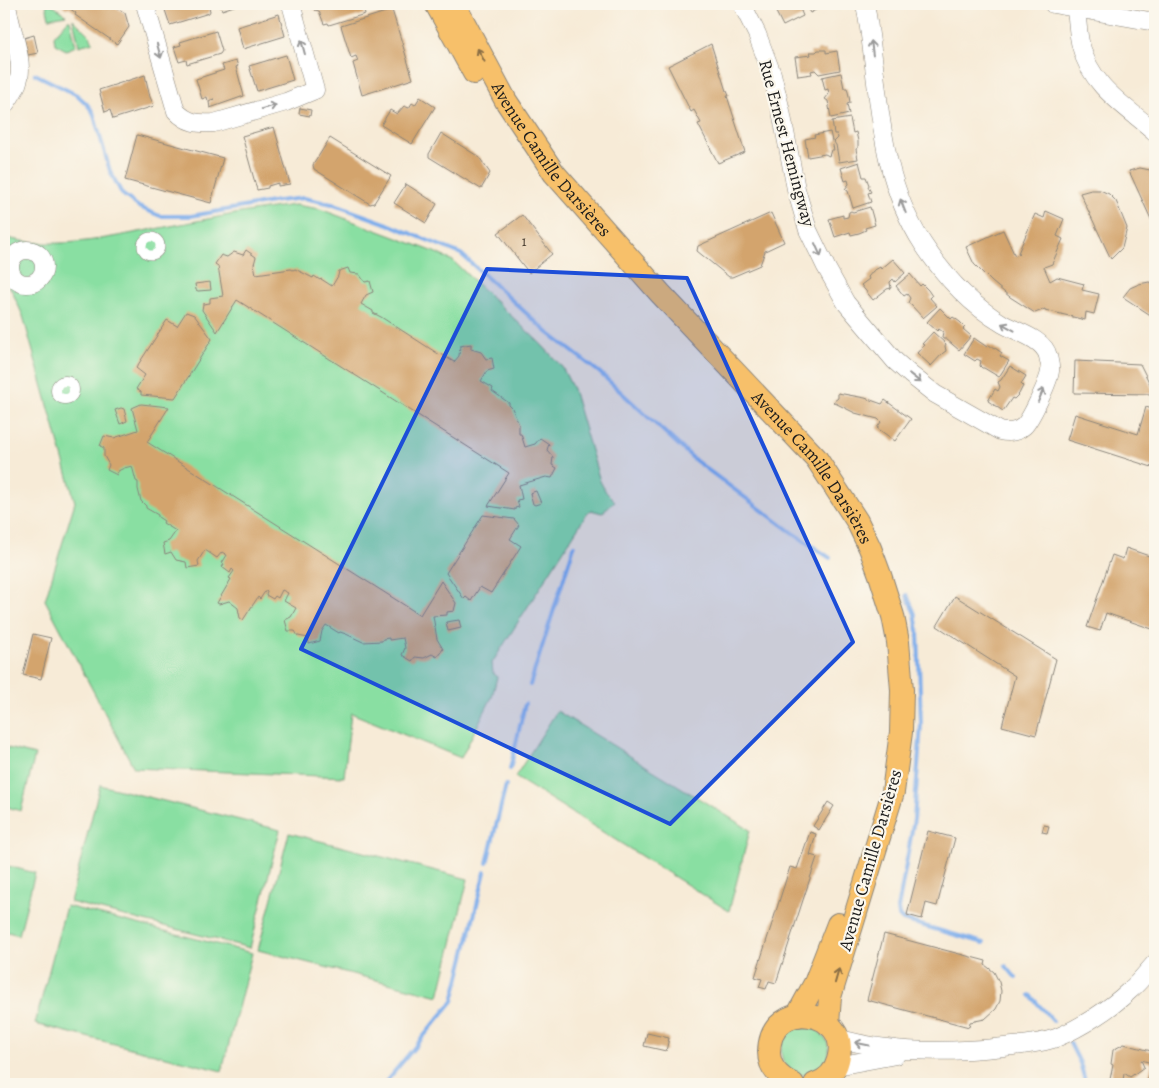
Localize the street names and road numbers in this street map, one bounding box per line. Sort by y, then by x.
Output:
street label: Rue Ernest Hemingway [753,57,821,230]
street label: Avenue Camille Darsières [486,77,617,242]
street label: Avenue Camille Darsières [746,385,878,548]
street label: Avenue Camille Darsières [832,767,907,954]

